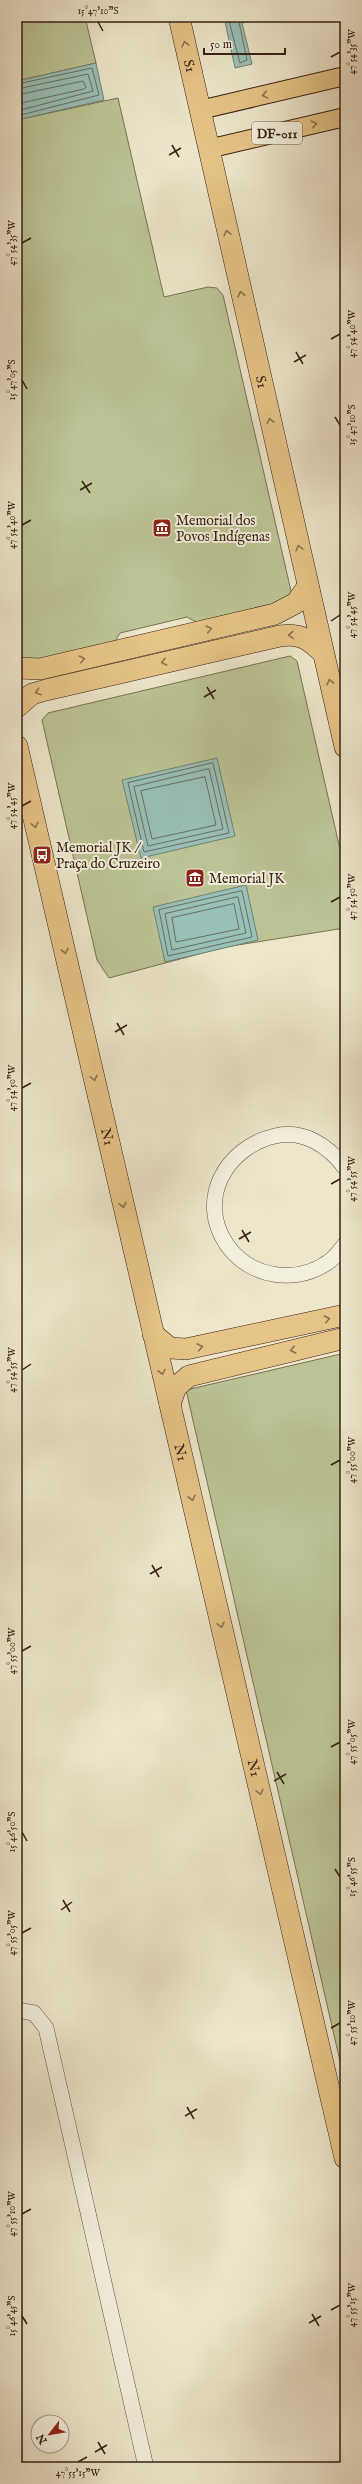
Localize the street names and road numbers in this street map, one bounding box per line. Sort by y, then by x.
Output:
street label: S1 [179,58,199,74]
road number: DF-011 [252,122,302,144]
street label: S1 [251,374,271,390]
street label: N1 [96,1126,117,1147]
street label: N1 [169,1442,191,1463]
street label: N1 [243,1758,264,1779]

